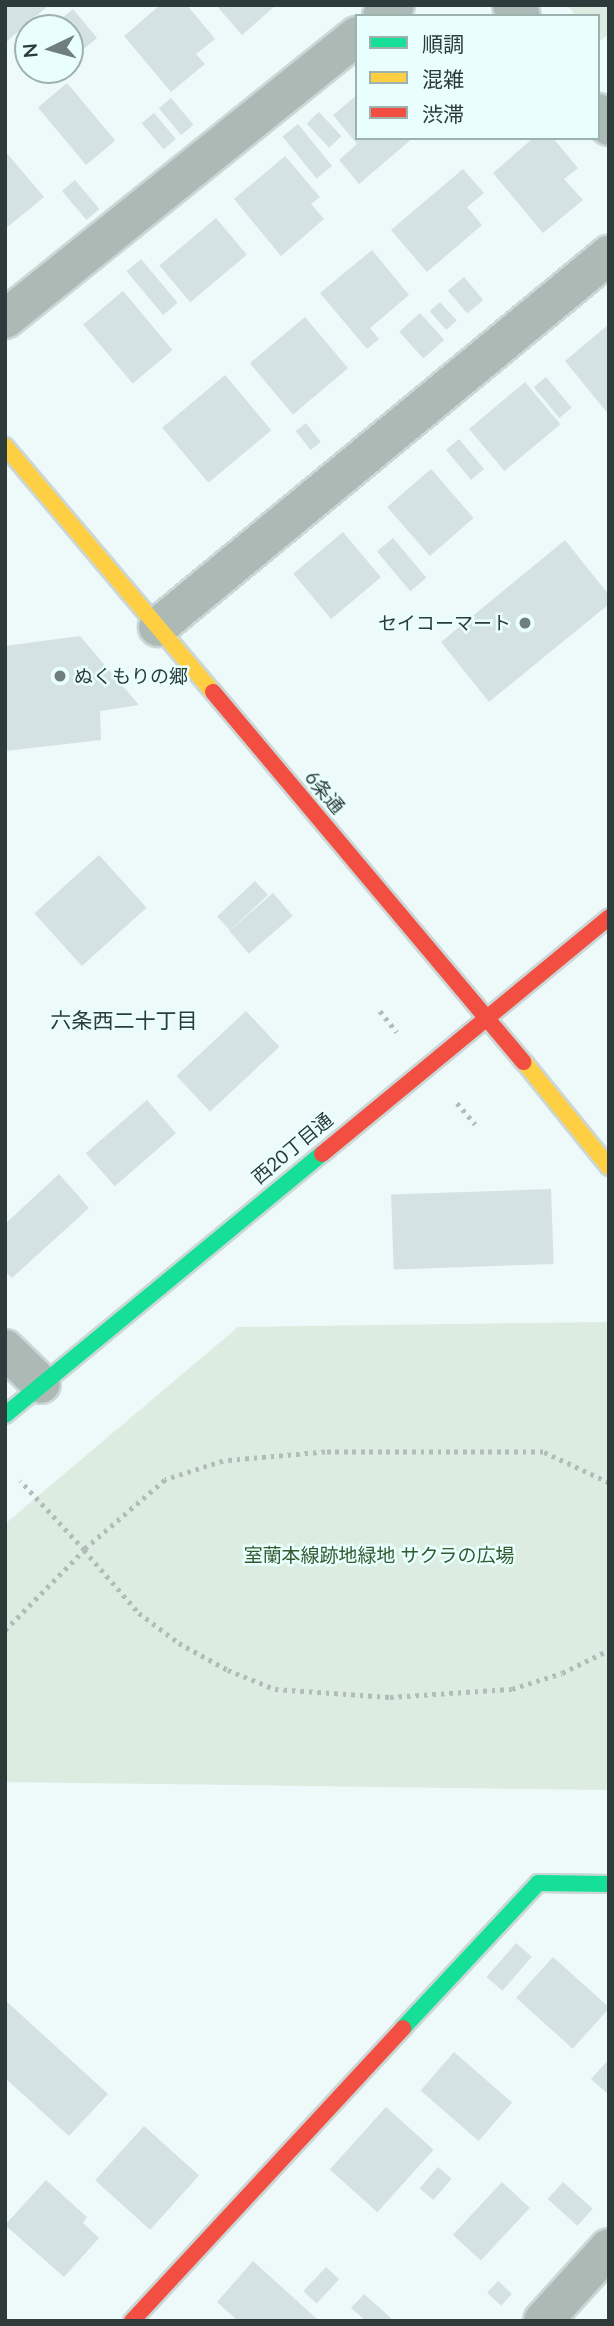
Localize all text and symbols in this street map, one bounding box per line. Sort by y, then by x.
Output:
north arrow [14,14,84,84]
legend [355,14,600,140]
text: 順調 [422,31,464,56]
text: N [17,42,42,59]
text: 混雑 [422,66,464,91]
text: 渋滞 [422,101,464,126]
place label: セイコーマート [378,612,511,634]
marker: セイコーマート [517,615,533,631]
place label: ぬくもりの郷 [74,665,188,687]
marker: ぬくもりの郷 [52,668,68,684]
street label: 6条通 [301,766,349,818]
district label: 六条西二十丁目 [51,1007,197,1033]
street label: 西20丁目通 [247,1108,337,1188]
park label: 室蘭本線跡地緑地 サクラの広場 [244,1544,514,1566]

